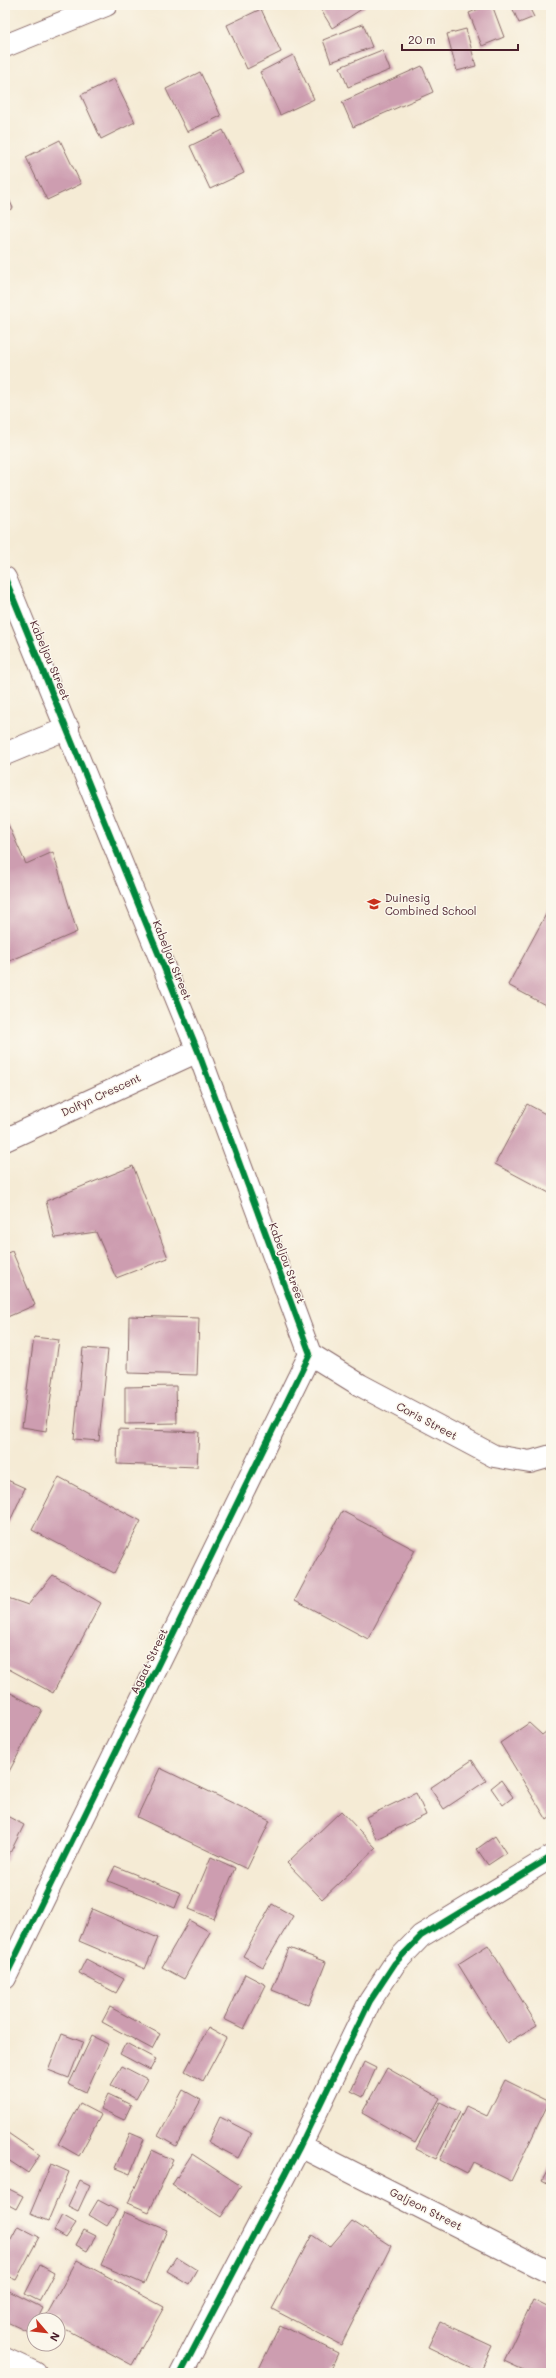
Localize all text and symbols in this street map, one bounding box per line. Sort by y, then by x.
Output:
scale bar [402,26,518,52]
text: 20 m [408,31,436,47]
street label: Kabeljou Street [27,618,74,702]
place label: Duinesig Combined School [385,890,477,918]
school or university icon: Duinesig Combined School [366,896,382,912]
street label: Kabeljou Street [150,918,195,1002]
street label: Dolfyn Crescent [59,1069,143,1120]
street label: Kabeljou Street [266,1220,309,1305]
street label: Coris Street [394,1398,461,1443]
street label: Agaat Street [126,1625,171,1696]
street label: Galjeon Street [387,2184,465,2233]
north arrow [26,2312,66,2352]
text: N [47,2330,64,2344]

